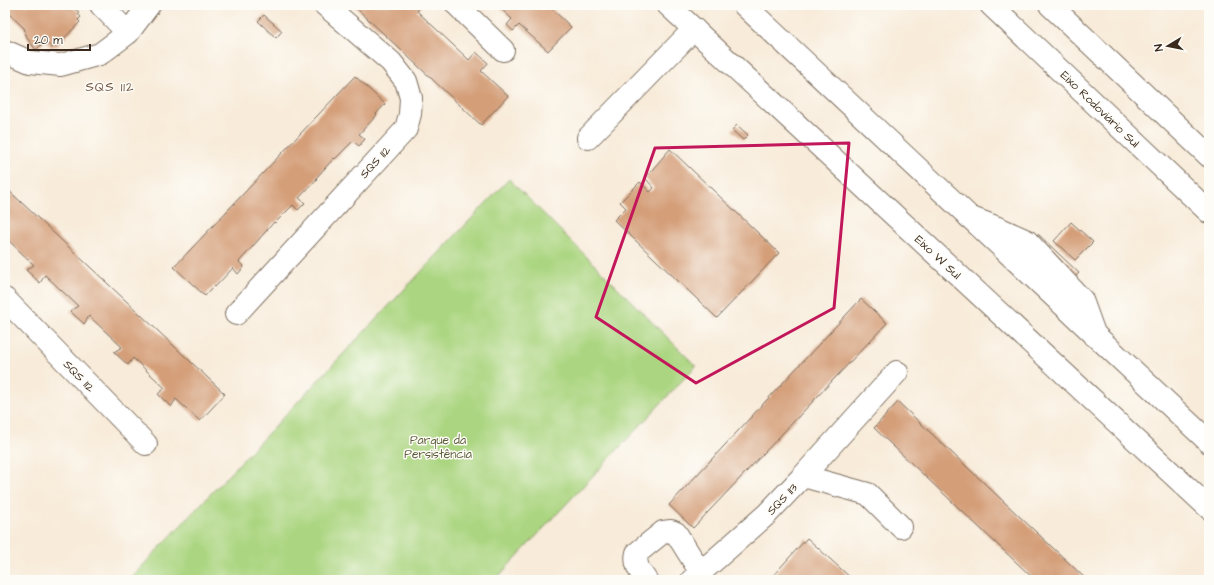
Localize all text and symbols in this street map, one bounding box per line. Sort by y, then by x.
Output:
scale bar [28,26,90,52]
north arrow [1148,26,1188,66]
text: 20 m [34,32,63,49]
text: N [1151,43,1167,52]
street label: Eixo Rodoviário Sul [1056,67,1143,152]
district label: SQS 112 [86,78,134,96]
street label: SQS 112 [356,142,395,182]
street label: Eixo W Sul [911,231,965,283]
street label: SQS 112 [59,357,98,396]
park label: Parque da Persistência [404,432,472,463]
street label: SQS 113 [763,480,802,519]

